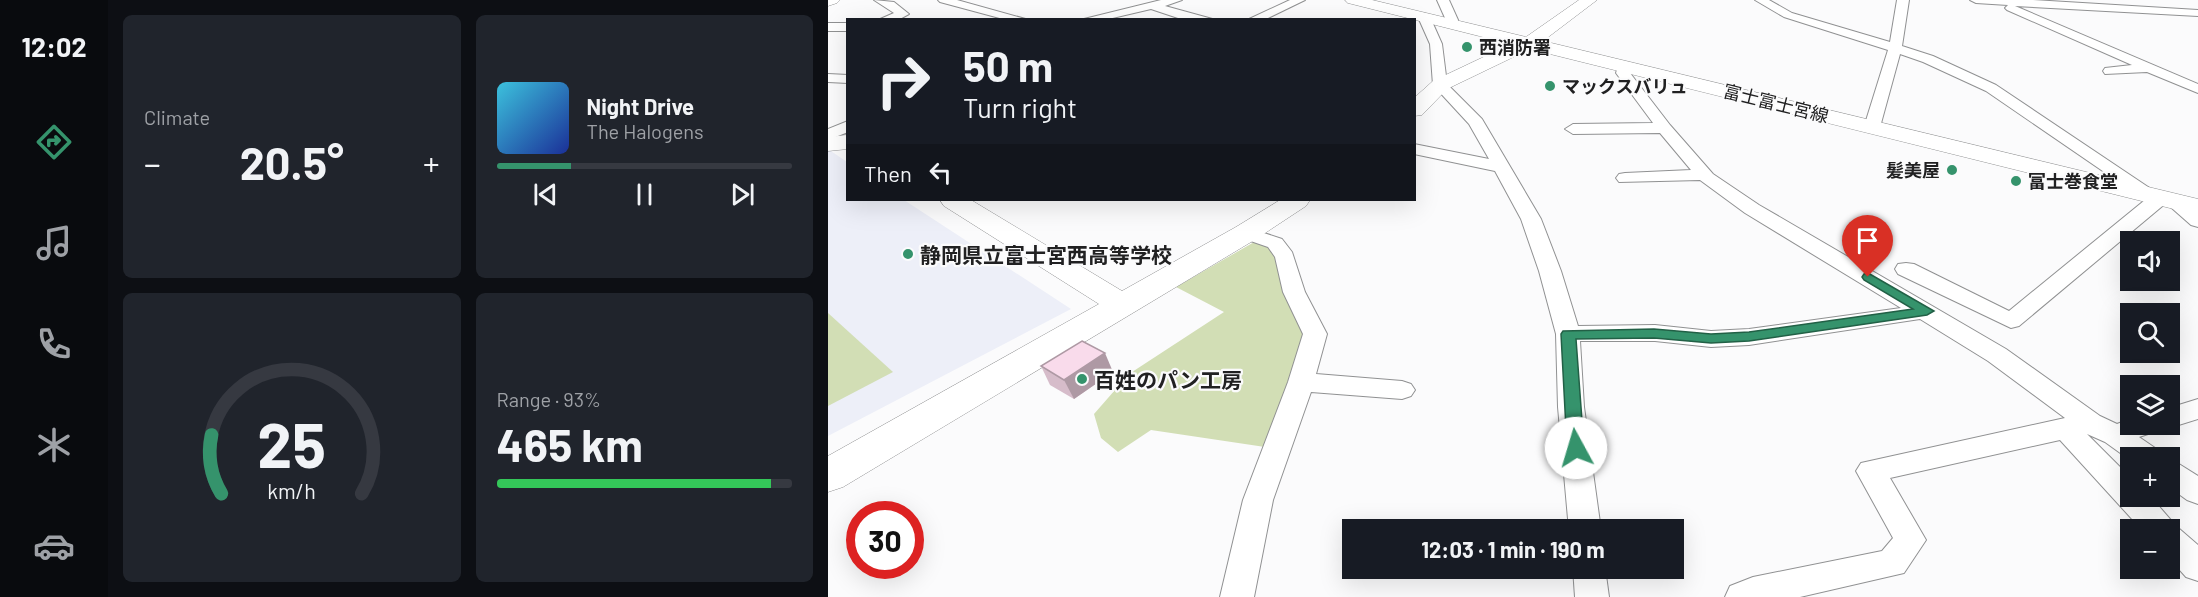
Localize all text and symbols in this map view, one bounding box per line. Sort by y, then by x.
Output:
text: 12:02 [21,30,87,62]
place label: 西消防署 [1479,36,1551,58]
text: 50 m [963,40,1053,90]
marker: 西消防署 [1460,40,1474,54]
icon: right [864,42,942,120]
place label: マックスバリュ [1562,75,1687,97]
marker: マックスバリュ [1543,79,1557,93]
street label: 富士富士宮線 [1721,79,1831,127]
text: Turn right [963,91,1077,123]
text: Night Drive [587,93,694,119]
text: Climate [144,105,210,129]
text: The Halogens [587,119,704,143]
icon: directions [33,121,75,163]
text: 20.5° [240,135,344,189]
text: − [144,143,161,183]
text: + [423,143,440,183]
icon: left [924,156,957,189]
place label: 髪美屋 [1886,159,1940,181]
text: Then [864,160,912,186]
marker: 髪美屋 [1945,163,1959,177]
place label: 富士巻食堂 [2028,170,2118,192]
marker: 富士巻食堂 [2009,174,2023,188]
icon: previous [529,178,562,211]
icon: pause [628,178,661,211]
icon: next [726,178,759,211]
pin [1842,215,1893,277]
icon: music [33,222,75,264]
icon: arrive [1851,224,1884,257]
map controls [2120,231,2180,579]
button: sound [2120,231,2180,291]
place label: 静岡県立富士宮西高等学校 [920,242,1172,267]
marker: 静岡県立富士宮西高等学校 [901,247,915,261]
button: search [2120,303,2180,363]
icon: phone [33,323,75,365]
place label: 百姓のパン工房 [1094,367,1242,392]
marker: 百姓のパン工房 [1075,372,1089,386]
button: layers [2120,375,2180,435]
text: Range · 93% [497,387,601,411]
text: 25 [257,406,326,480]
position arrow [1544,416,1608,480]
text: 465 km [497,417,643,471]
icon: climate [33,424,75,466]
button: + [2120,447,2180,507]
text: km/h [267,479,316,504]
speed limit sign: 30 [846,501,924,579]
button: − [2120,519,2180,579]
icon: car [33,525,75,567]
text: 12:03 · 1 min · 190 m [1421,536,1605,562]

